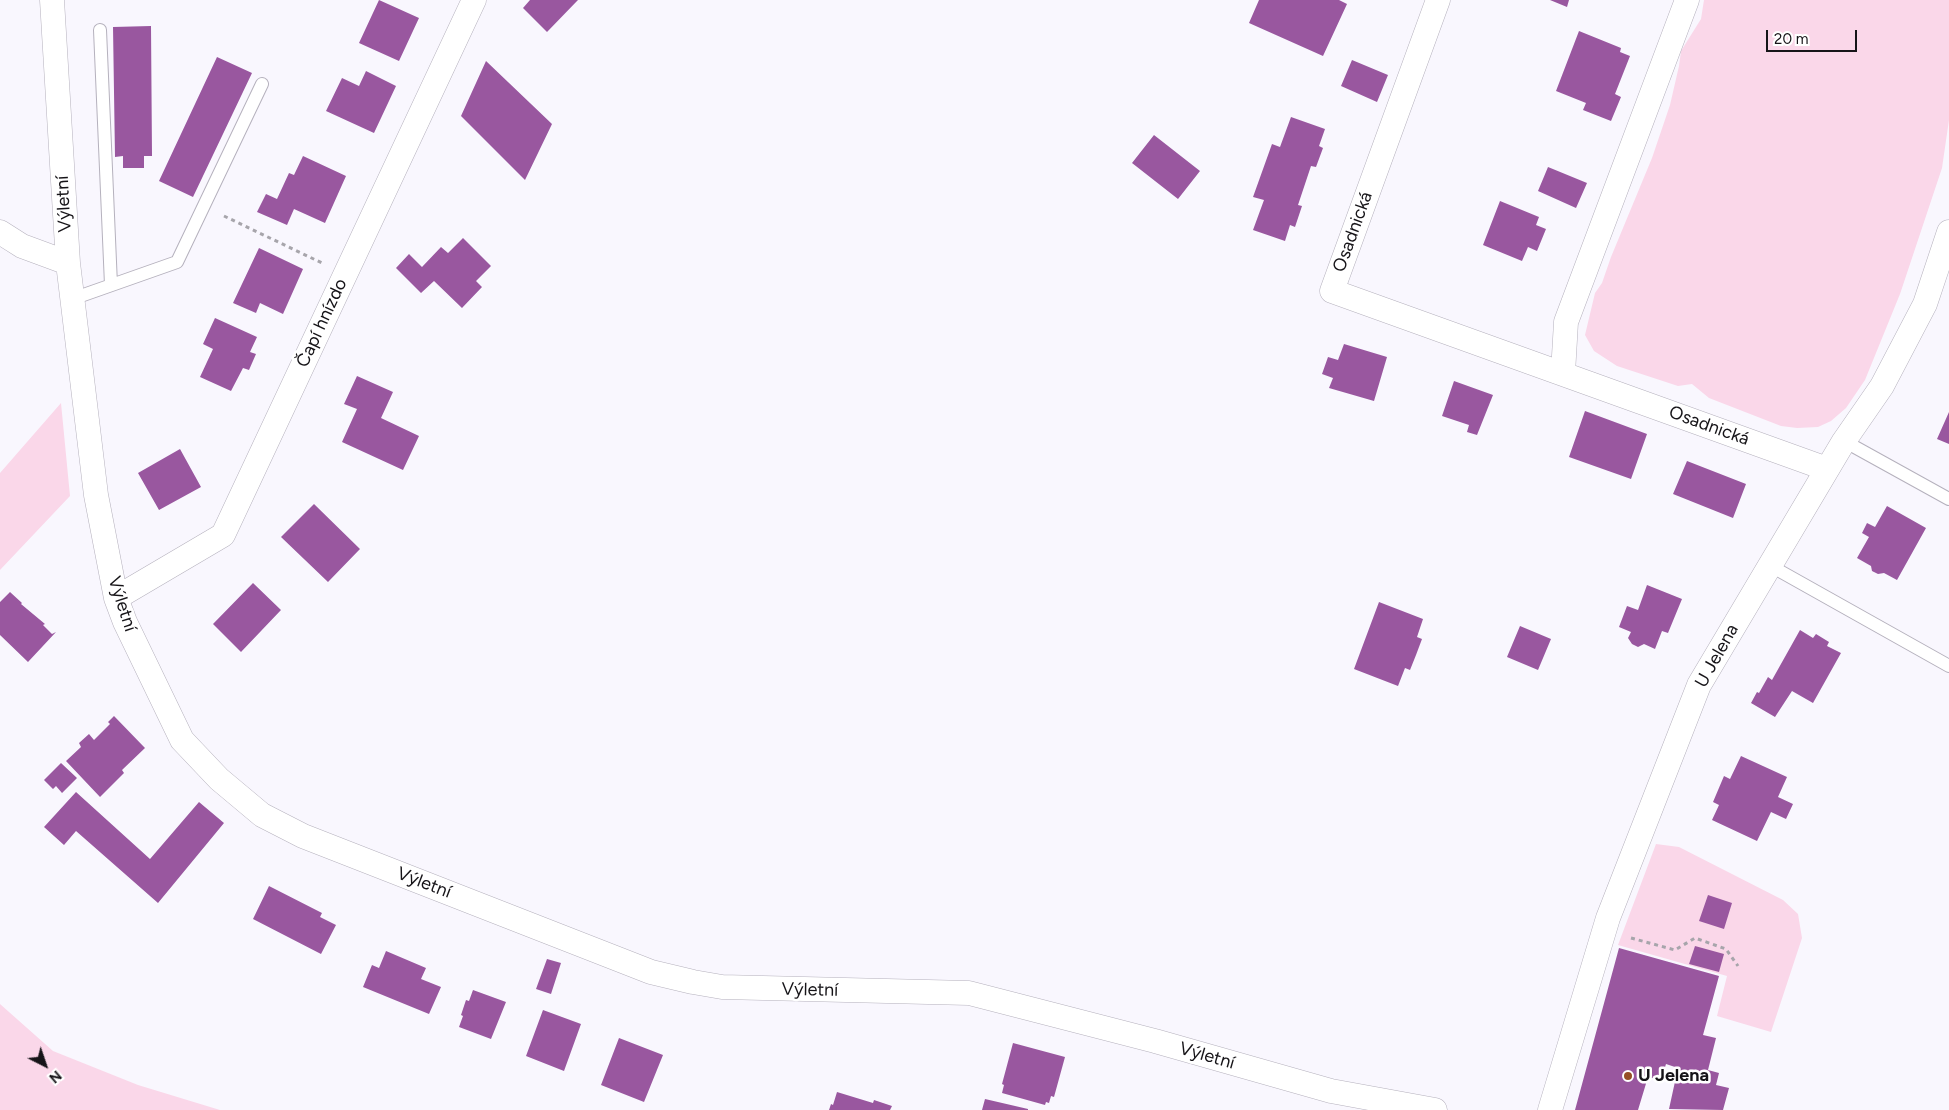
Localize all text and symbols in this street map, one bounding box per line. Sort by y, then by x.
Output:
scale bar [1769,20,1860,52]
text: 20 m [1774,30,1808,48]
street label: Výletní [52,175,76,233]
street label: Osadnická [1329,189,1377,275]
street label: Čapí hnízdo [292,275,352,371]
street label: Osadnická [1666,402,1752,450]
street label: Výletní [103,574,141,634]
street label: U Jelena [1691,620,1743,692]
street label: Výletní [394,863,454,903]
street label: Výletní [781,979,839,1001]
street label: Výletní [1177,1038,1237,1074]
north arrow [20,1040,70,1090]
place label: U Jelena [1638,1065,1709,1087]
text: N [46,1067,65,1087]
marker: U Jelena [1622,1070,1634,1082]

